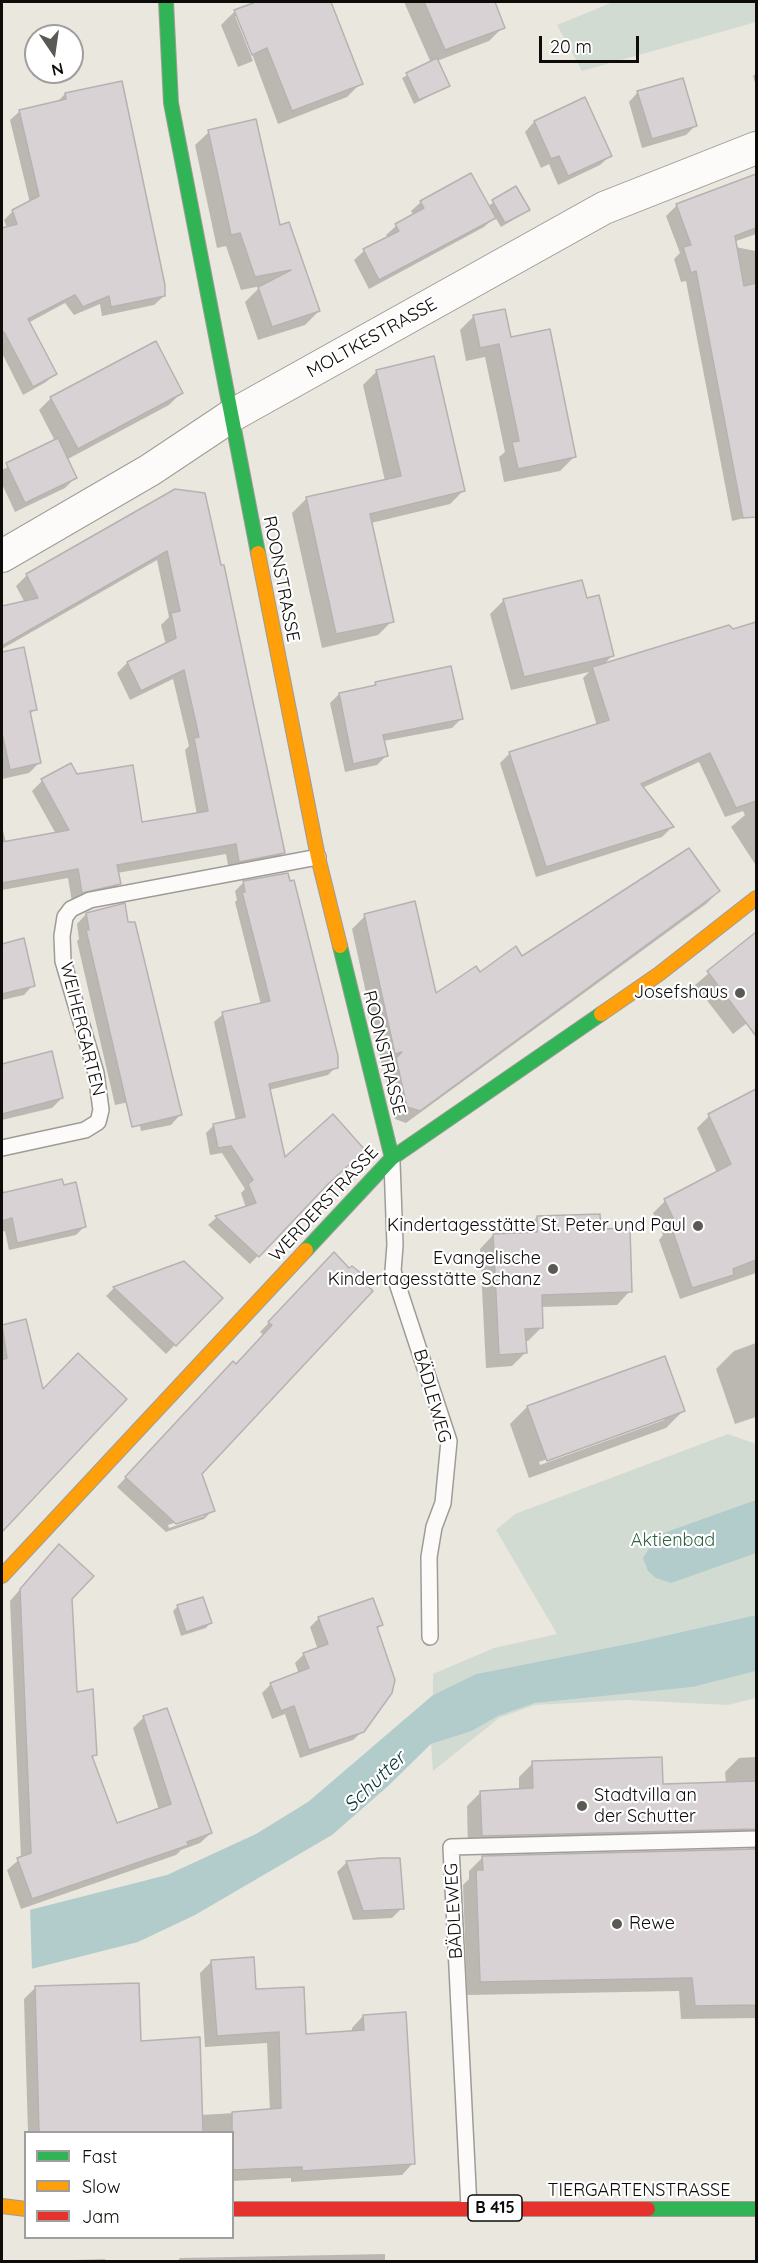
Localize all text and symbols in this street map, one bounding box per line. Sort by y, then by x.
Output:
north arrow [24,24,84,84]
scale bar [542,24,642,62]
text: 20 m [550,35,592,58]
text: N [50,59,66,81]
street label: MOLTKESTRASSE [303,293,441,383]
street label: ROONSTRASSE [258,514,304,644]
street label: WEIHERGARTEN [55,960,109,1098]
place label: Josefshaus [634,982,728,1004]
marker: Josefshaus [733,986,747,1000]
street label: ROONSTRASSE [358,988,410,1118]
street label: WERDERSTRASSE [265,1142,383,1266]
place label: Kindertagesstätte St. Peter und Paul [387,1215,686,1237]
marker: Kindertagesstätte St. Peter und Paul [691,1219,705,1233]
place label: Evangelische Kindertagesstätte Schanz [328,1248,541,1290]
marker: Evangelische Kindertagesstätte Schanz [546,1262,560,1276]
street label: BÄDLEWEG [408,1347,456,1445]
park label: Aktienbad [631,1530,715,1552]
water label: Schutter [339,1747,411,1817]
place label: Stadtvilla an der Schutter [594,1785,697,1828]
marker: Stadtvilla an der Schutter [575,1799,589,1813]
street label: BÄDLEWEG [441,1862,467,1960]
place label: Rewe [629,1913,675,1935]
marker: Rewe [610,1917,624,1931]
legend [24,2131,234,2239]
text: Fast [82,2145,117,2168]
text: Slow [82,2175,120,2198]
street label: TIERGARTENSTRASSE [548,2180,730,2202]
road number: B 415 [468,2195,522,2221]
text: Jam [82,2205,120,2228]

